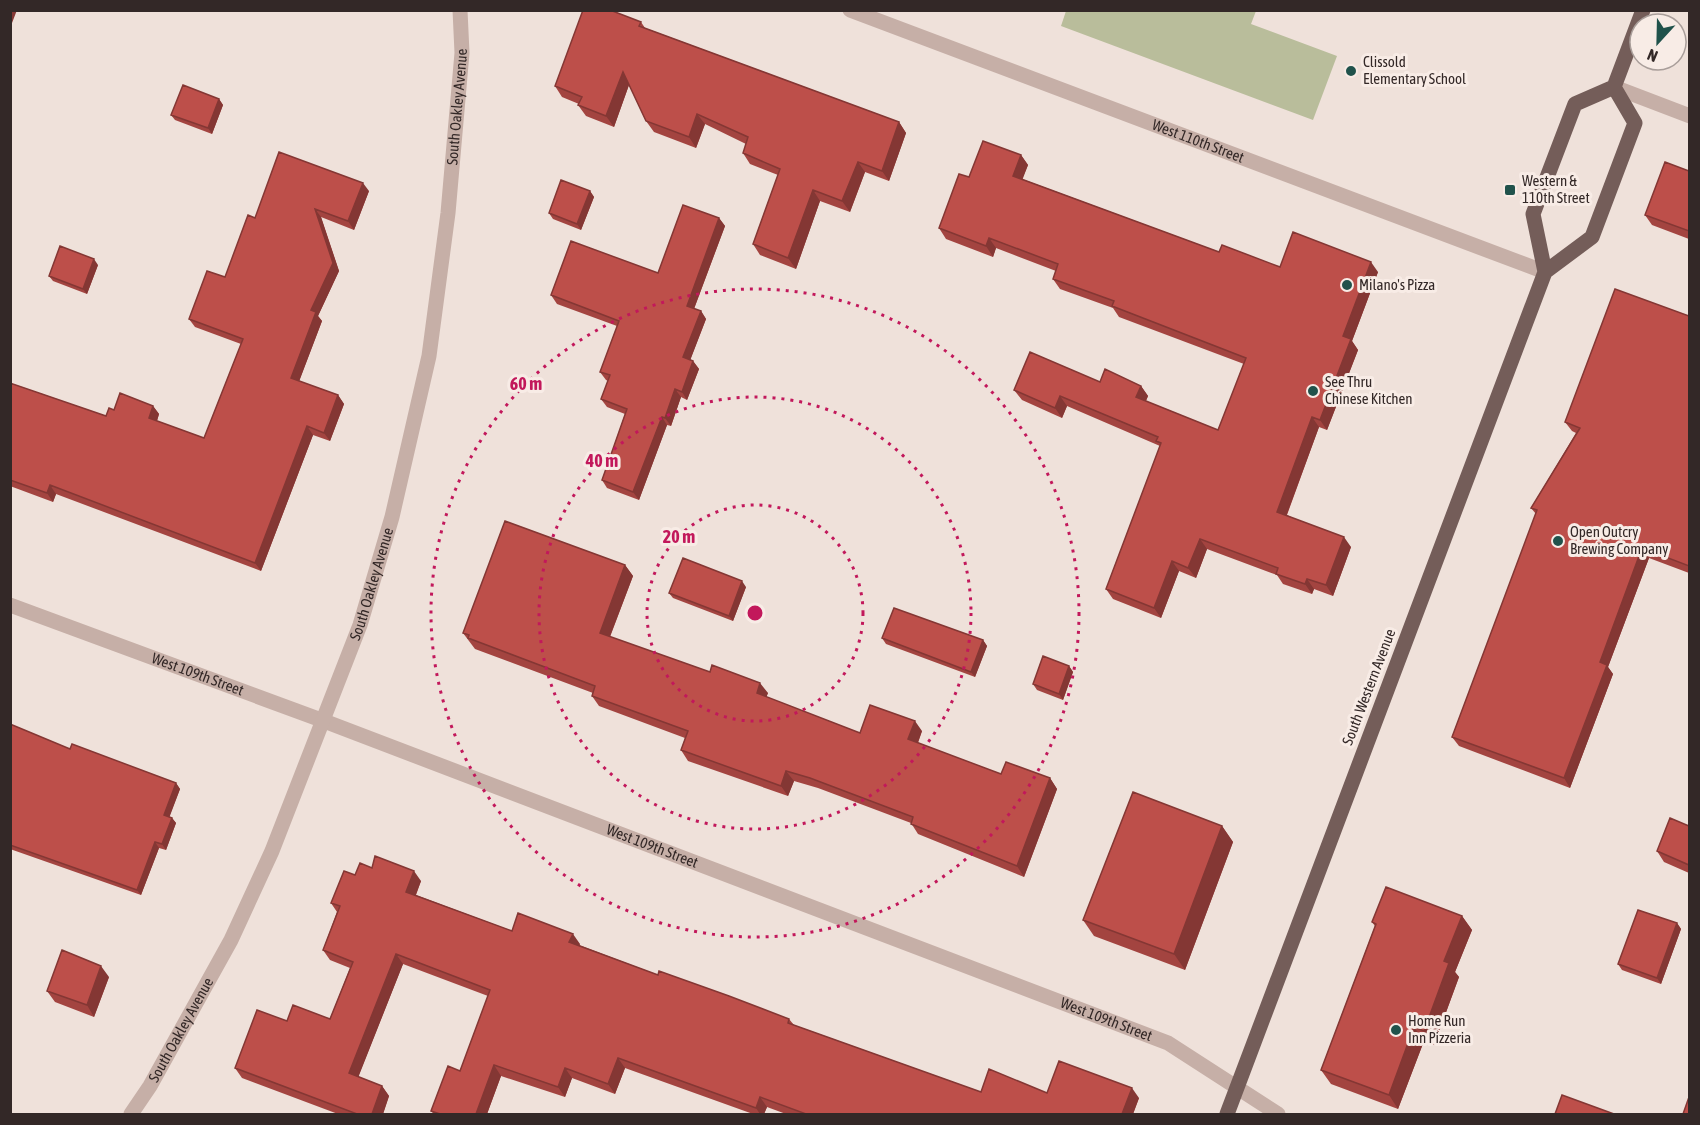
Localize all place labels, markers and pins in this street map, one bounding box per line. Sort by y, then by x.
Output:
place label: Clissold Elementary School [1363,53,1466,87]
marker: Clissold Elementary School [1344,64,1358,78]
place label: Western & 110th Street [1522,172,1590,206]
marker: Western & 110th Street [1503,183,1517,197]
place label: Milano's Pizza [1359,276,1435,293]
marker: Milano's Pizza [1340,278,1354,292]
place label: See Thru Chinese Kitchen [1325,373,1413,407]
marker: See Thru Chinese Kitchen [1306,384,1320,398]
place label: Open Outcry Brewing Company [1570,523,1669,557]
marker: Open Outcry Brewing Company [1551,534,1565,548]
centre of rings [745,603,765,623]
place label: Home Run Inn Pizzeria [1408,1012,1471,1046]
marker: Home Run Inn Pizzeria [1389,1023,1403,1037]

